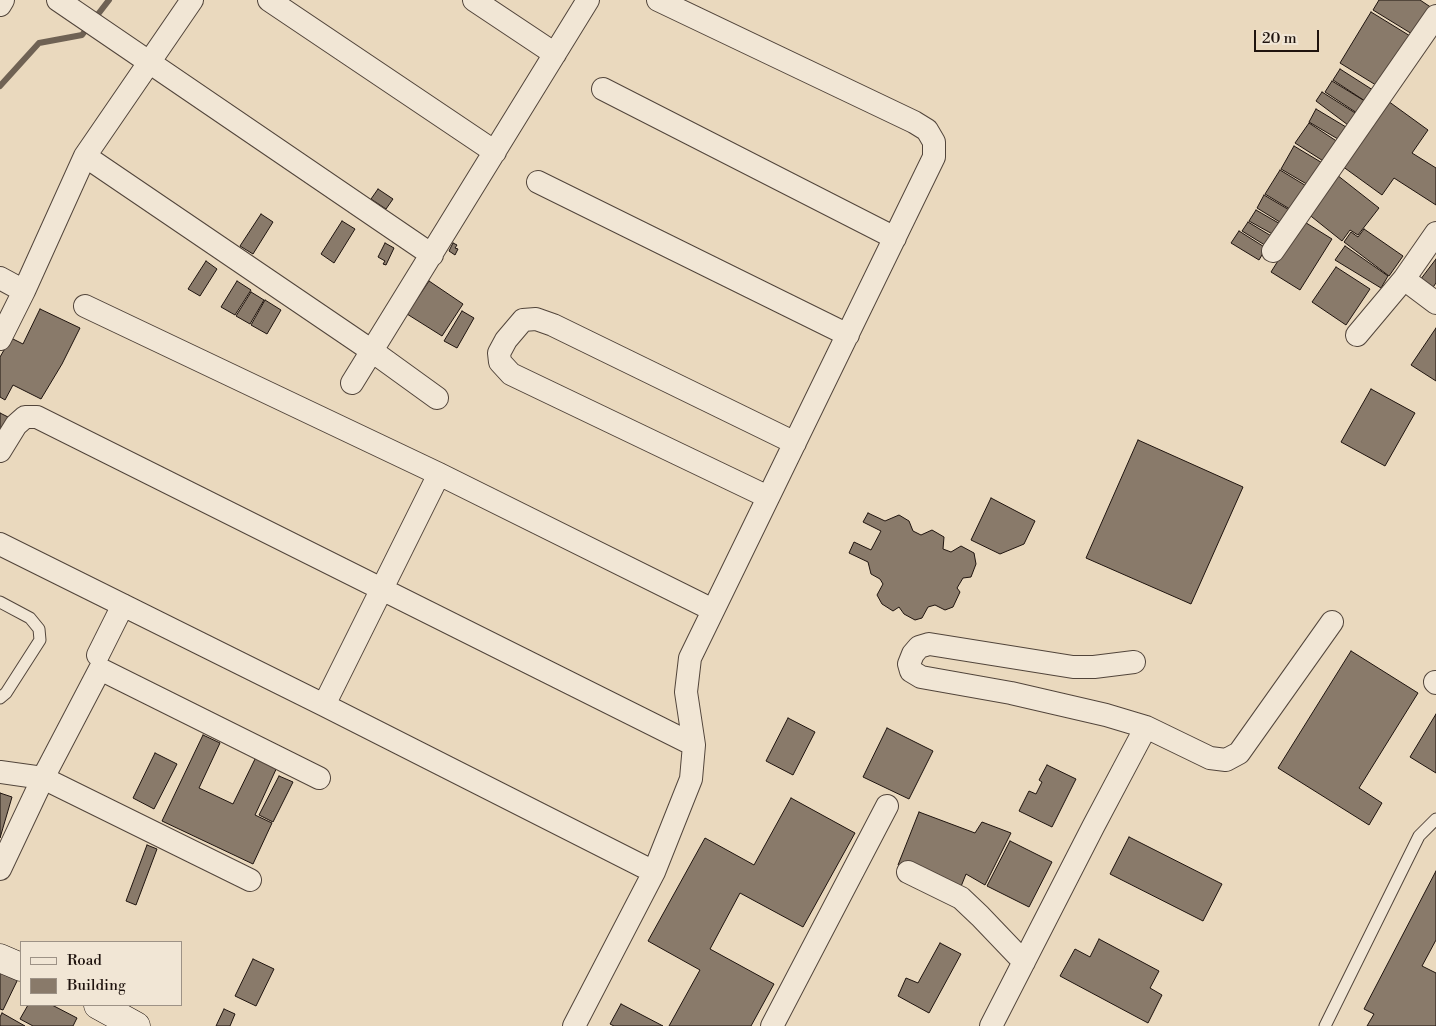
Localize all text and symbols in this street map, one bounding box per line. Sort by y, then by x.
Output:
scale bar [1256,20,1321,52]
text: 20 m [1262,29,1297,48]
legend [20,941,182,1006]
text: Road [67,951,102,970]
text: Building [67,976,126,995]

